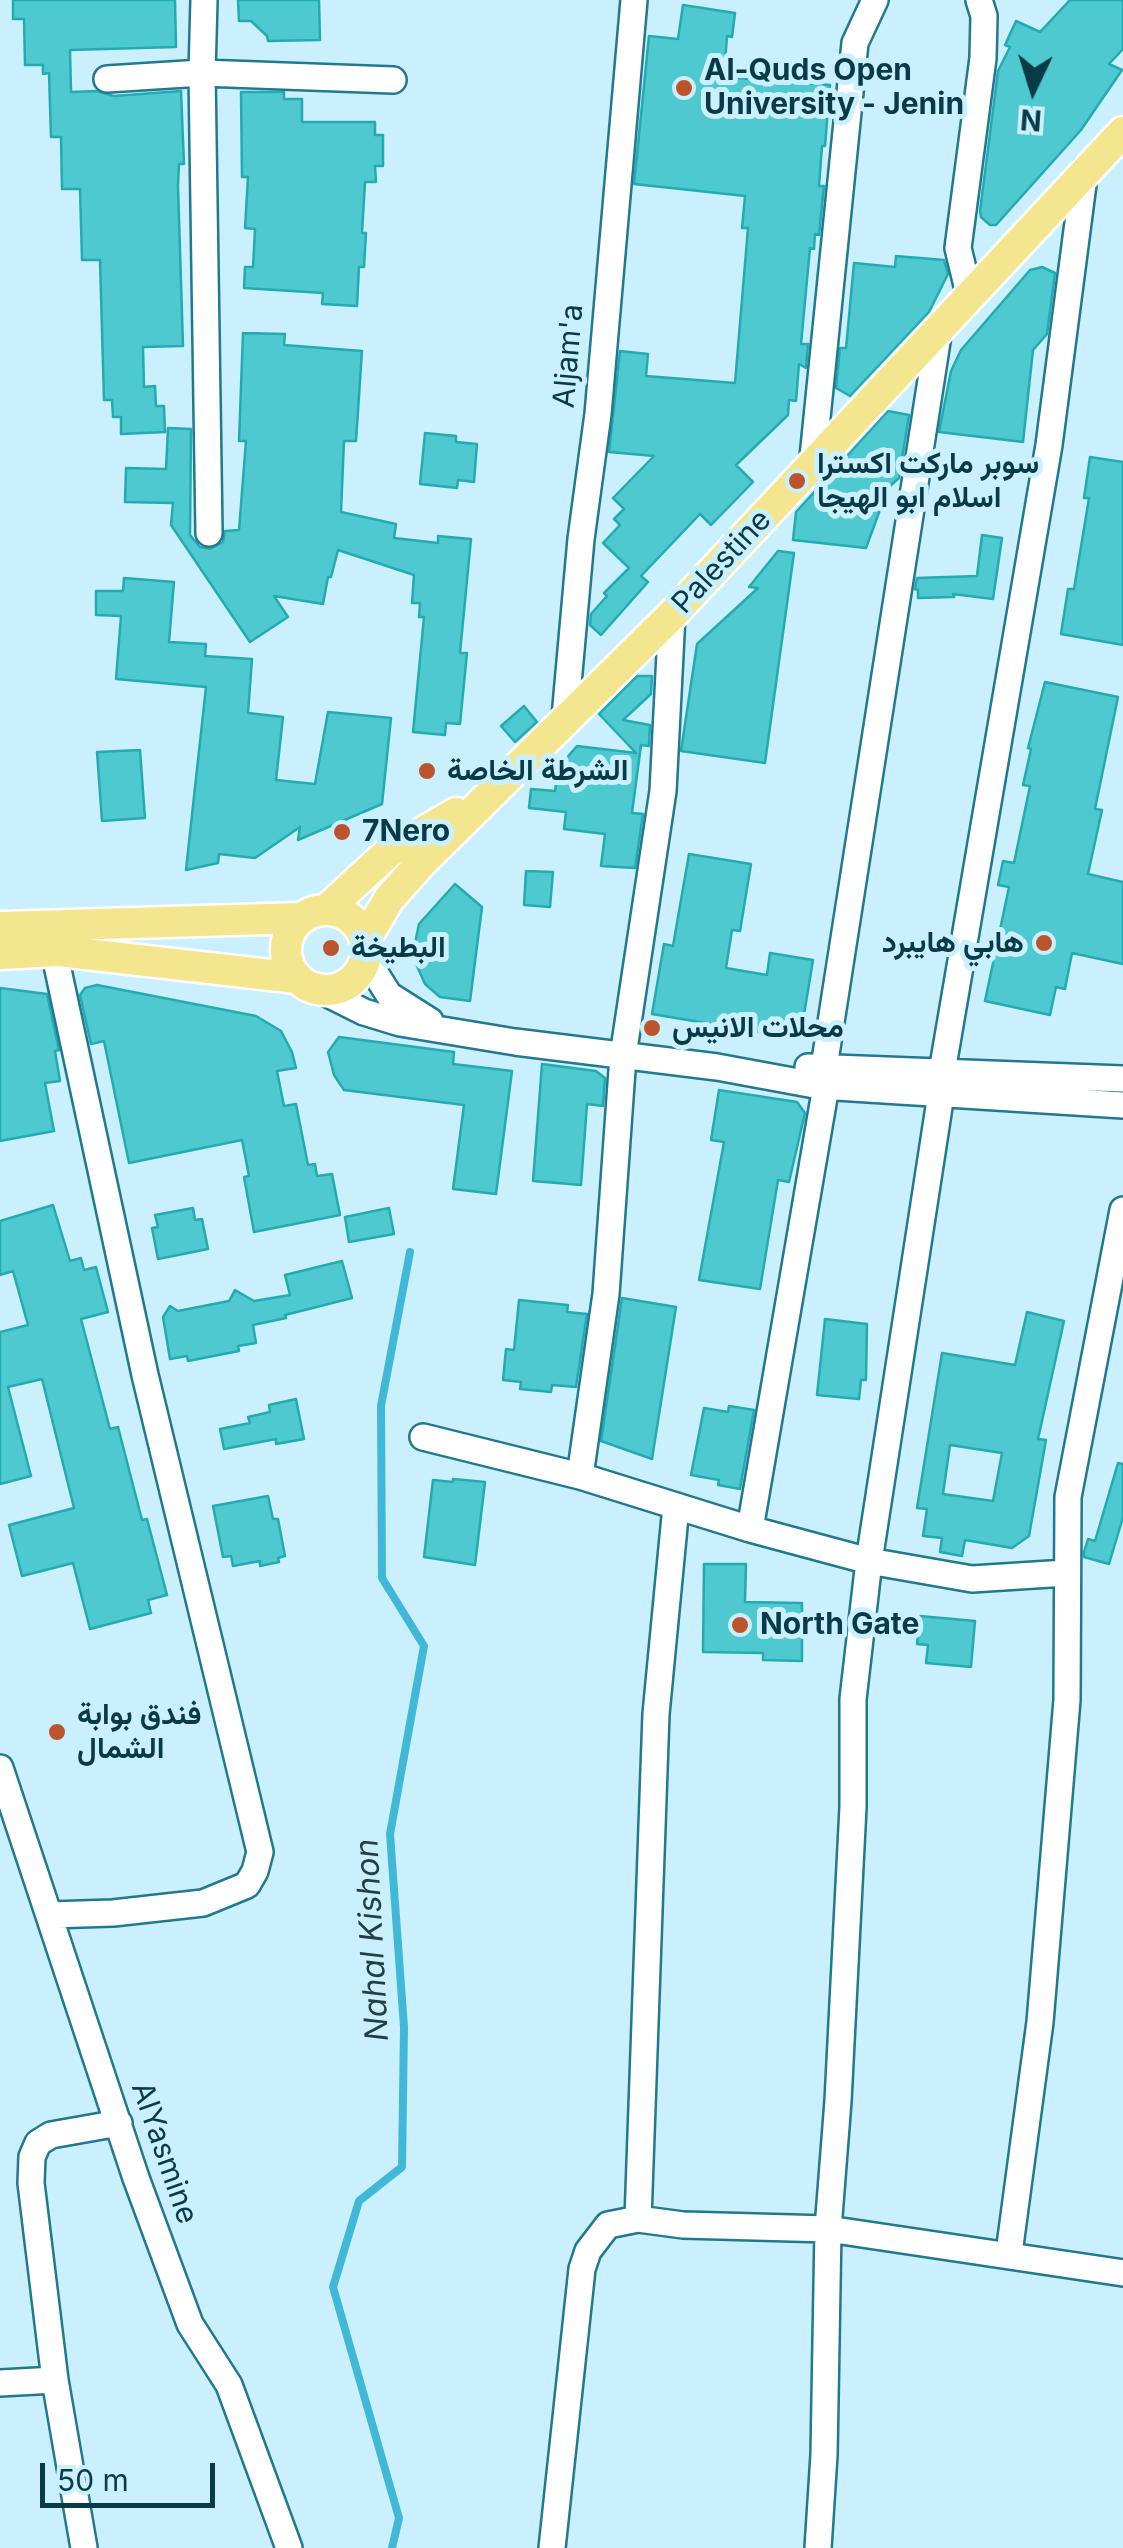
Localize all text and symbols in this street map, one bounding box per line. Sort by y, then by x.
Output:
north arrow [983,40,1083,140]
place label: Al-Quds Open University - Jenin [704,53,964,124]
marker: Al-Quds Open University - Jenin [673,77,695,99]
text: N [1019,102,1043,138]
street label: Aljam'a [547,303,591,409]
place label: سوبر ماركت اكسترا اسلام ابو الهيجا [817,446,1039,516]
marker: سوبر ماركت اكسترا اسلام ابو الهيجا [786,470,808,492]
street label: Palestine [665,503,779,621]
place label: الشرطة الخاصة [447,753,628,789]
marker: الشرطة الخاصة [416,760,438,782]
place label: 7Nero [362,814,450,850]
marker: 7Nero [331,821,353,843]
place label: هابي هايبرد [882,925,1024,961]
place label: البطيخة [351,930,446,966]
marker: هابي هايبرد [1033,932,1055,954]
marker: البطيخة [320,937,342,959]
place label: محلات الانيس [672,1010,844,1046]
marker: محلات الانيس [641,1017,663,1039]
place label: North Gate [760,1607,919,1643]
marker: North Gate [729,1614,751,1636]
place label: فندق بوابة الشمال [77,1697,201,1768]
marker: فندق بوابة الشمال [46,1721,68,1743]
water label: Nahal Kishon [349,1838,397,2042]
street label: AlYasmine [123,2077,205,2229]
scale bar [45,2443,220,2505]
text: 50 m [57,2462,129,2498]

